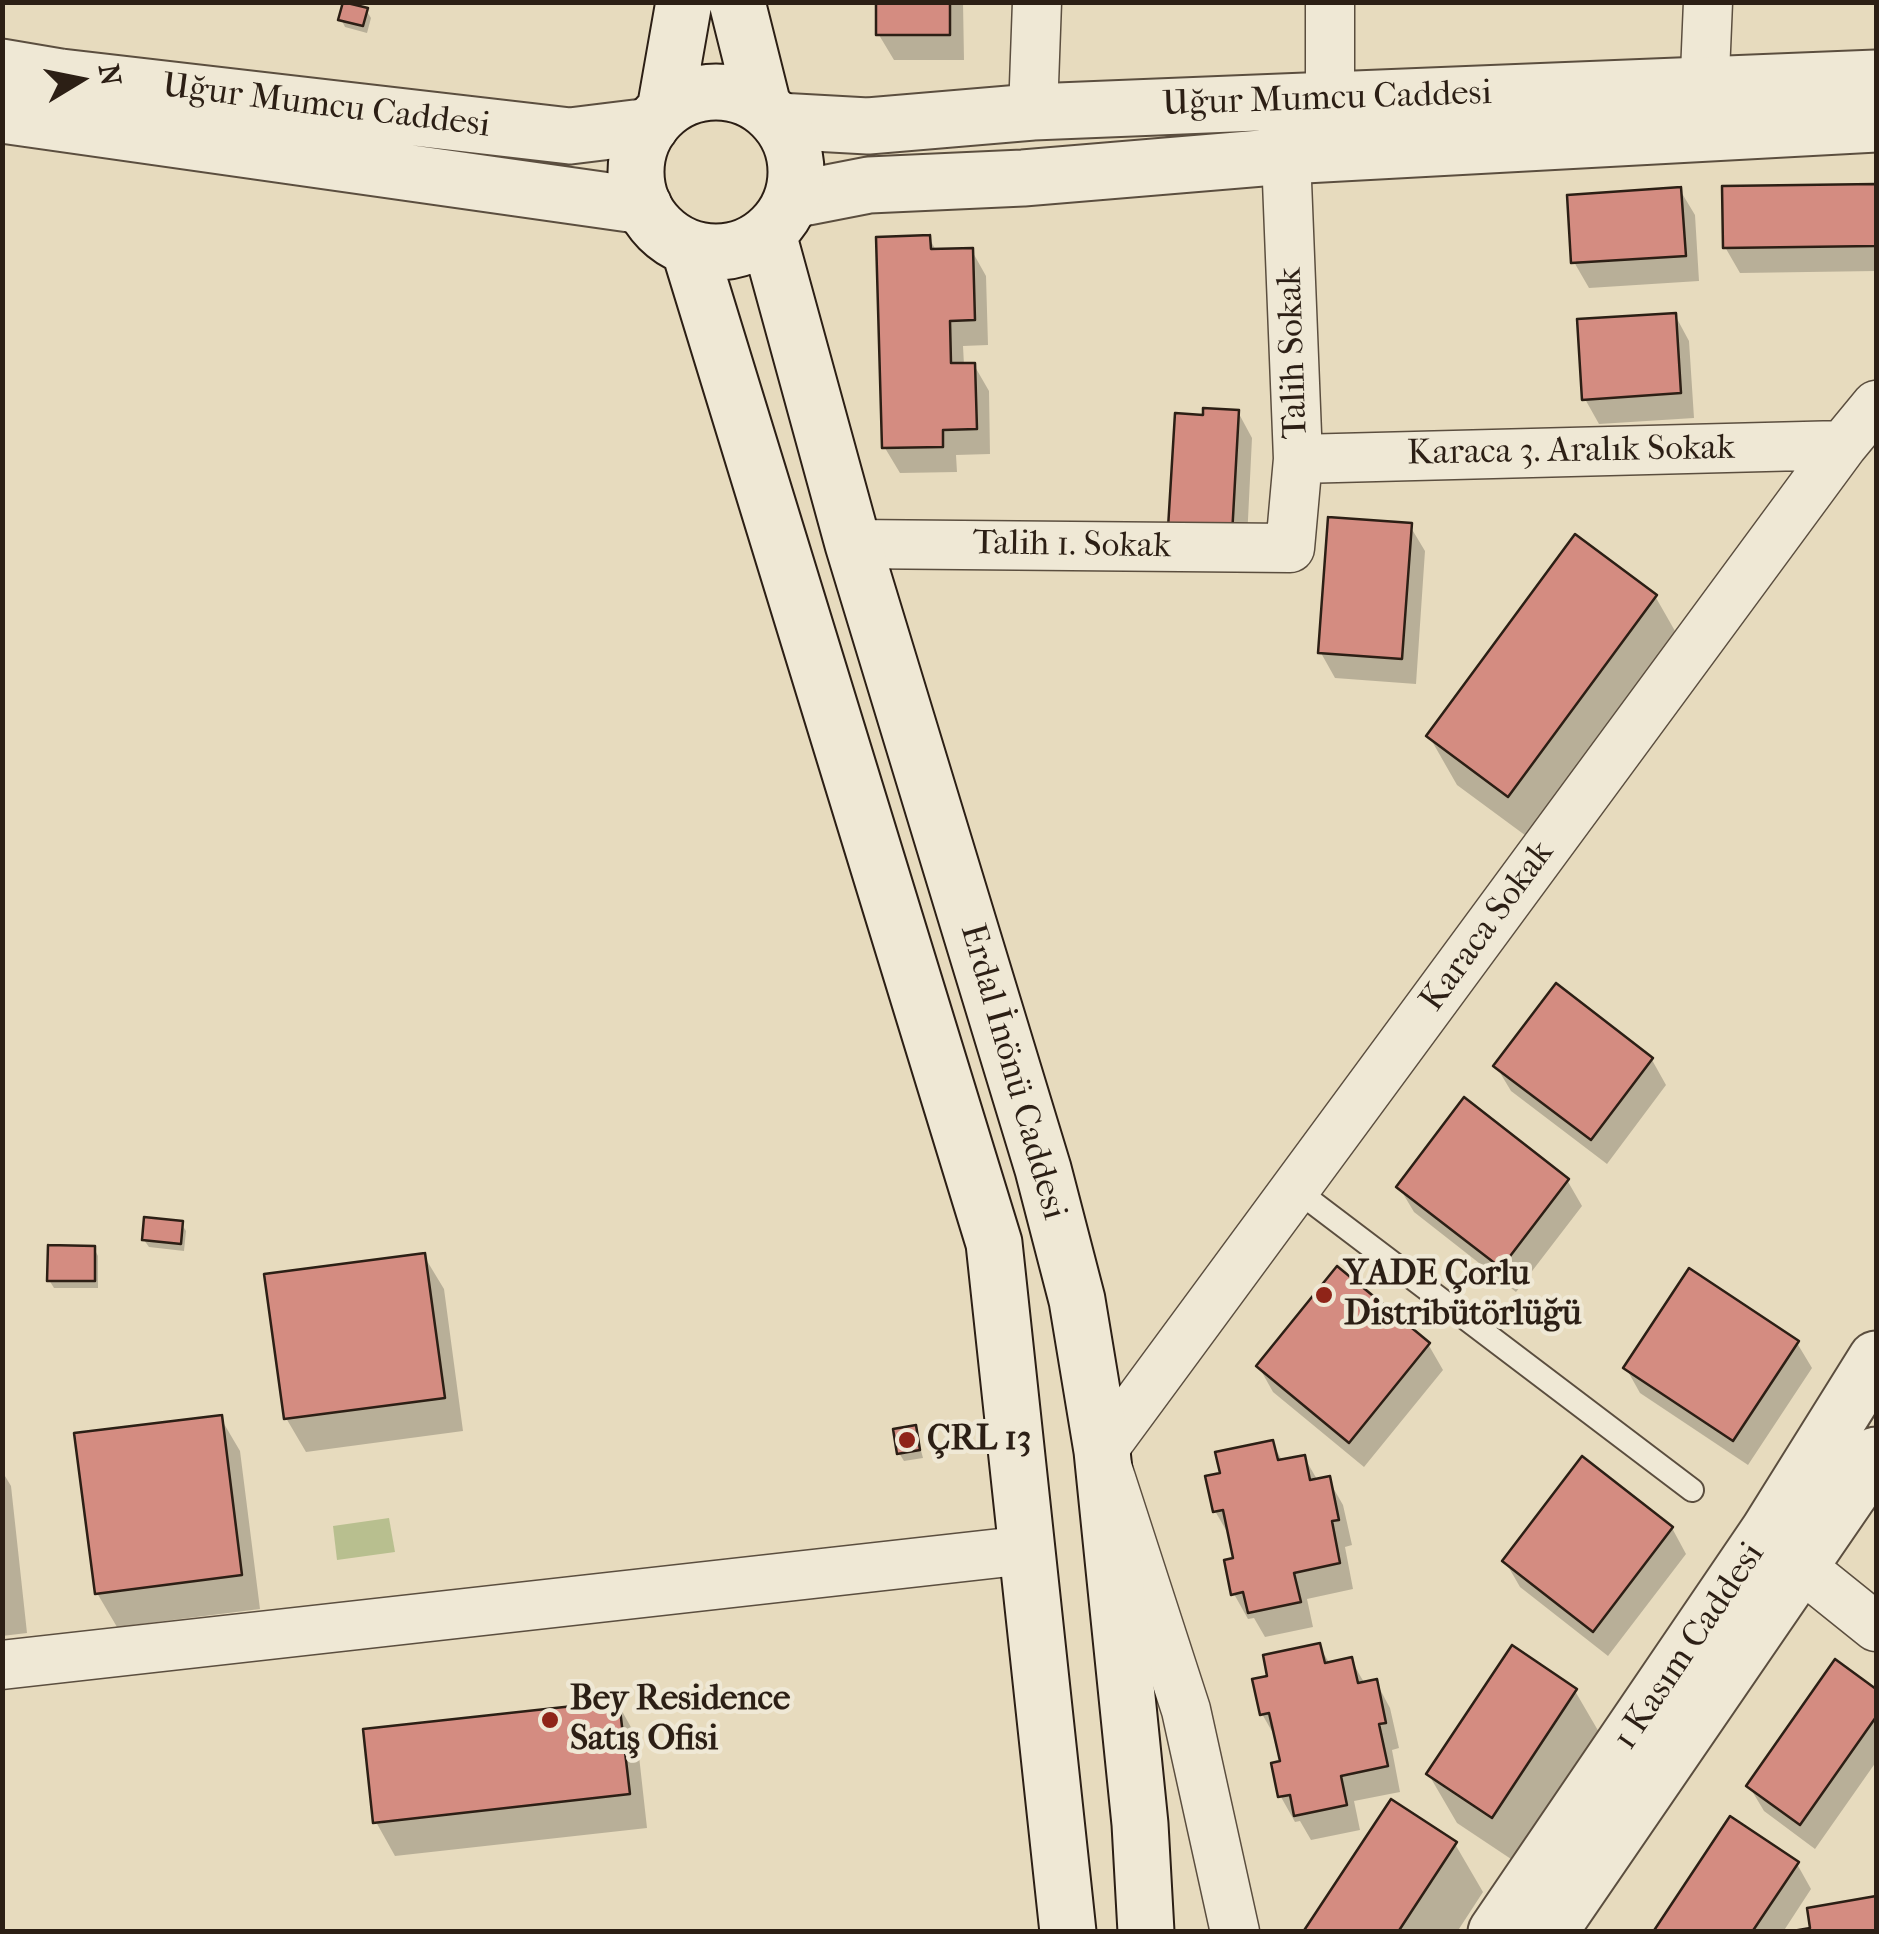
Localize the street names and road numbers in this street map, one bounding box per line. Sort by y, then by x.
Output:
street label: Uğur Mumcu Caddesi [160,66,492,148]
street label: Uğur Mumcu Caddesi [1162,73,1492,127]
street label: Talih Sokak [1270,266,1318,440]
street label: Karaca 3. Aralık Sokak [1407,428,1735,476]
street label: Talih 1. Sokak [972,523,1172,569]
street label: Karaca Sokak [1412,834,1564,1020]
street label: Erdal İnönü Caddesi [950,920,1074,1224]
street label: 1 Kasım Caddesi [1605,1536,1775,1758]

